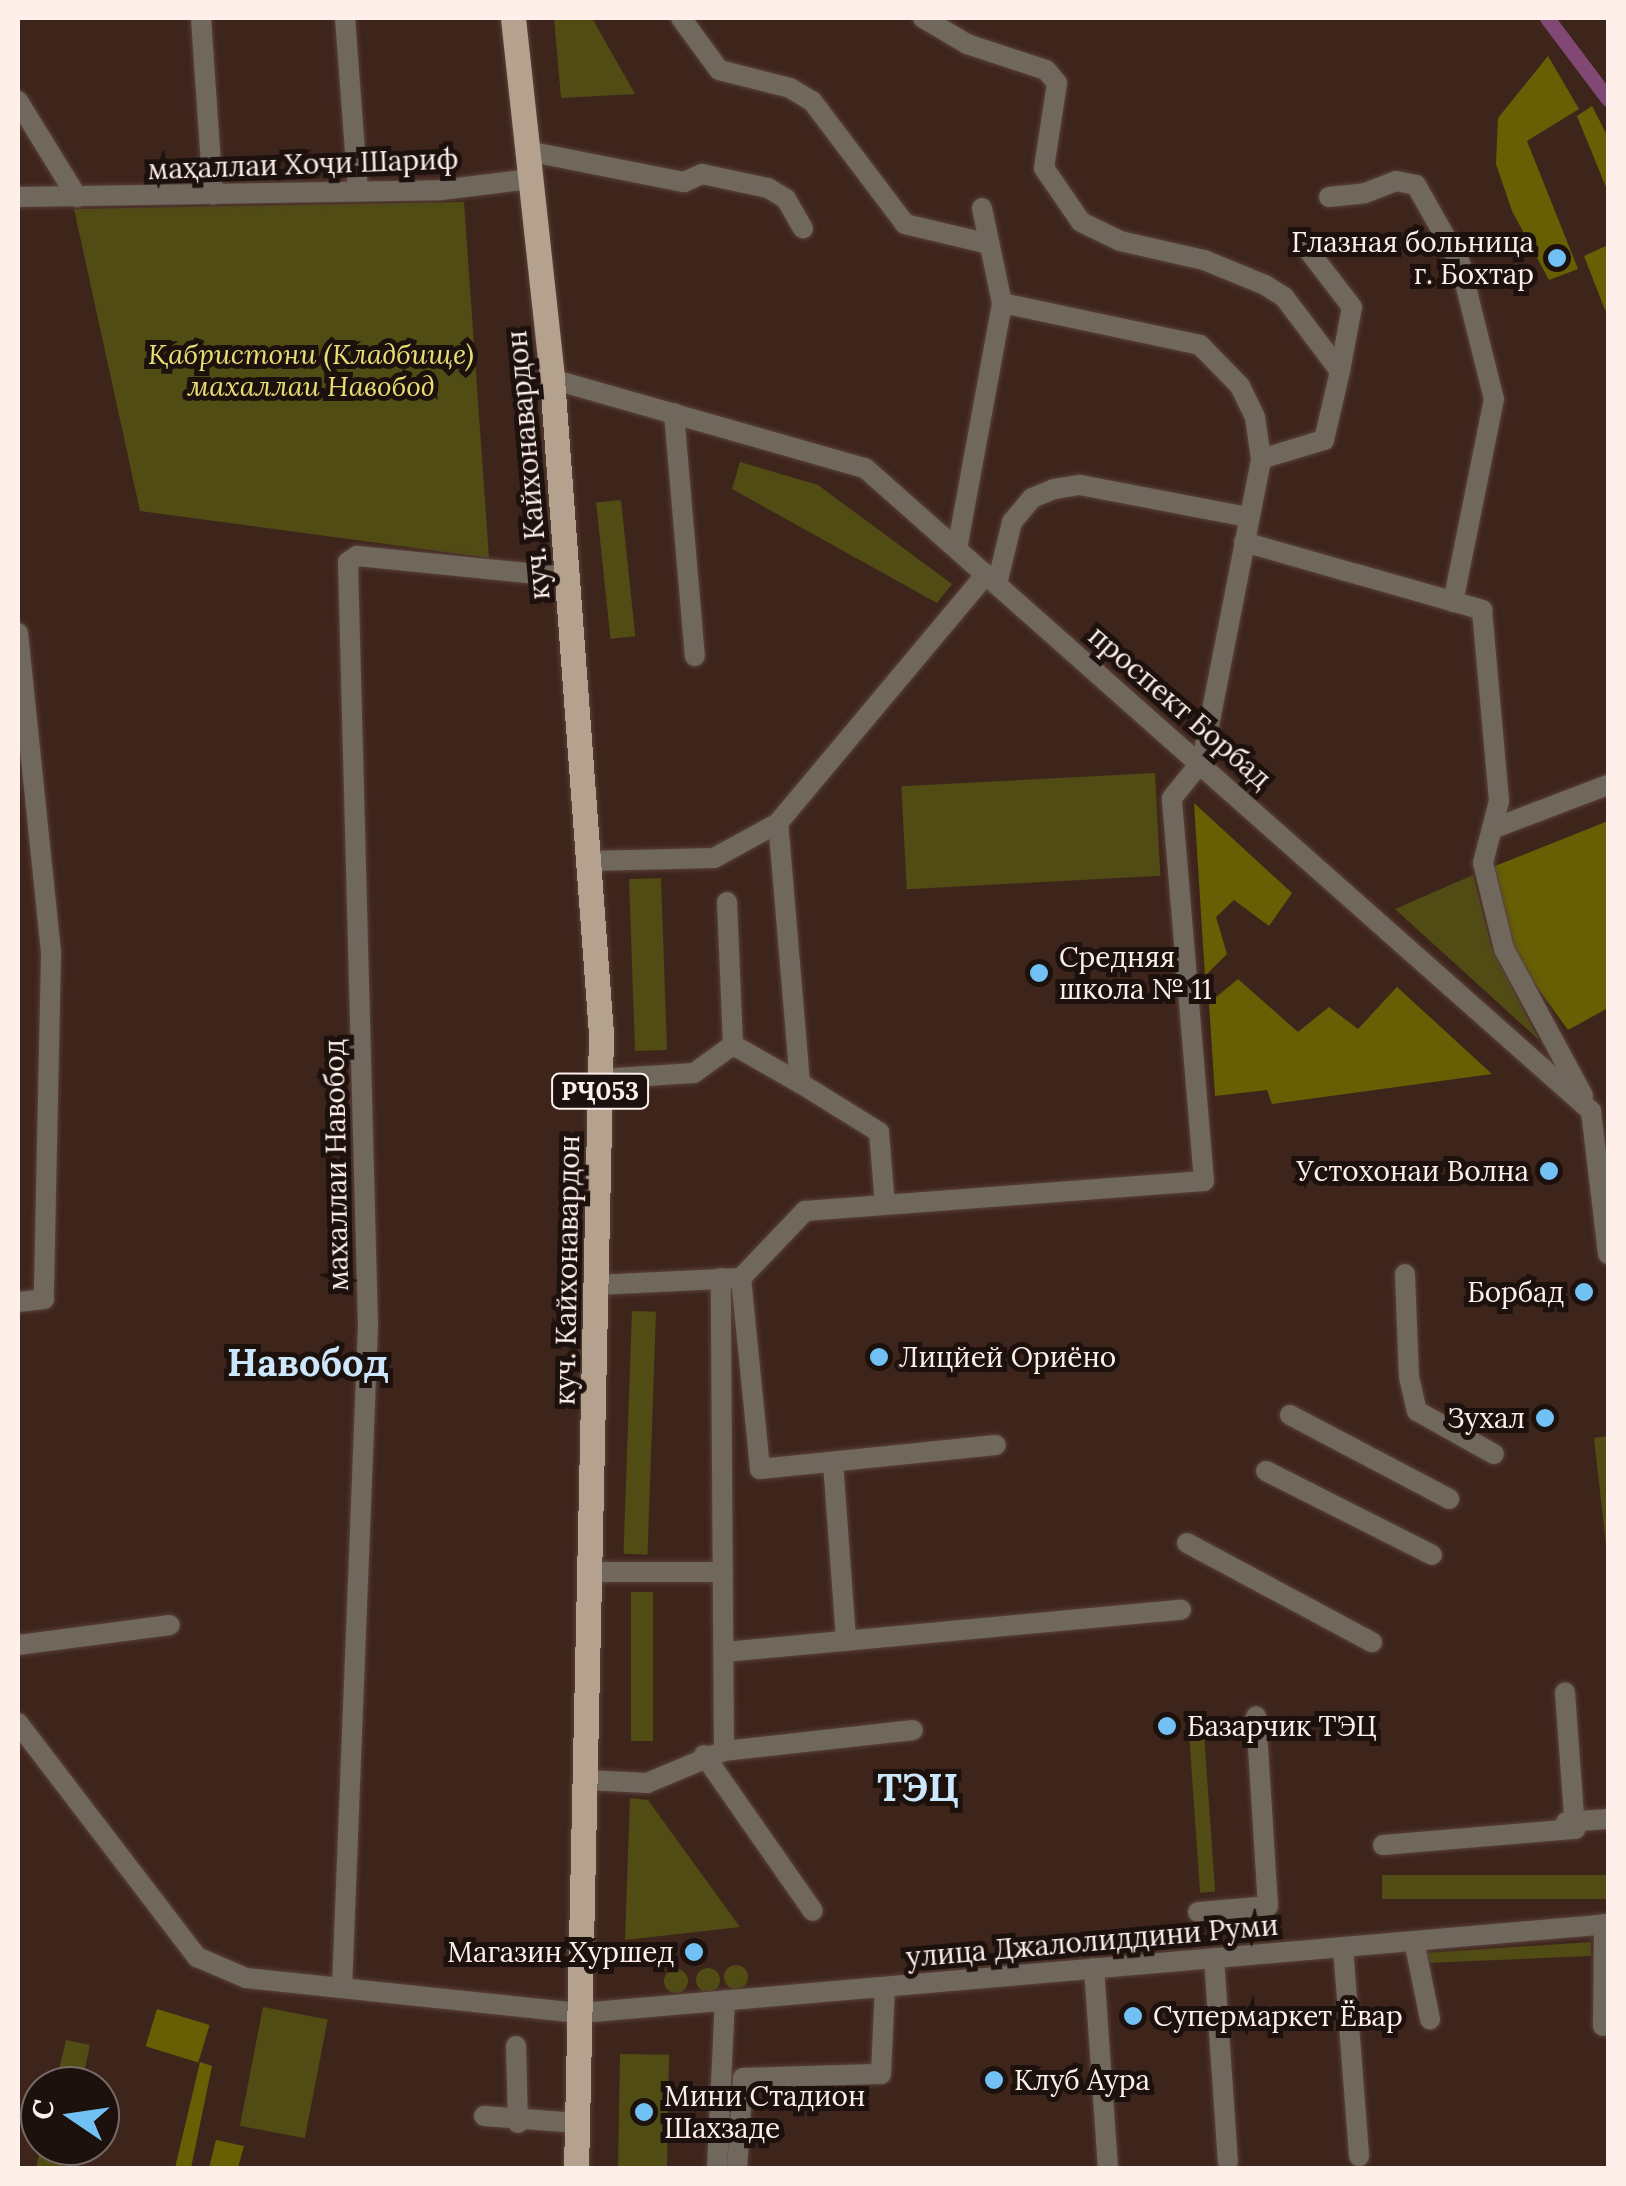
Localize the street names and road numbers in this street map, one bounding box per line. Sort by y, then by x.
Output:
street label: маҳаллаи Хоҷи Шариф [147,142,459,186]
street label: куч. Кайхонавардон [499,329,557,601]
street label: проспект Борбад [1082,619,1278,795]
street label: махаллаи Навобод [317,1039,355,1291]
road number: РҶ053 [550,1071,650,1111]
street label: куч. Кайхонавардон [548,1135,586,1405]
street label: улица Джалолиддини Руми [905,1908,1279,1974]

